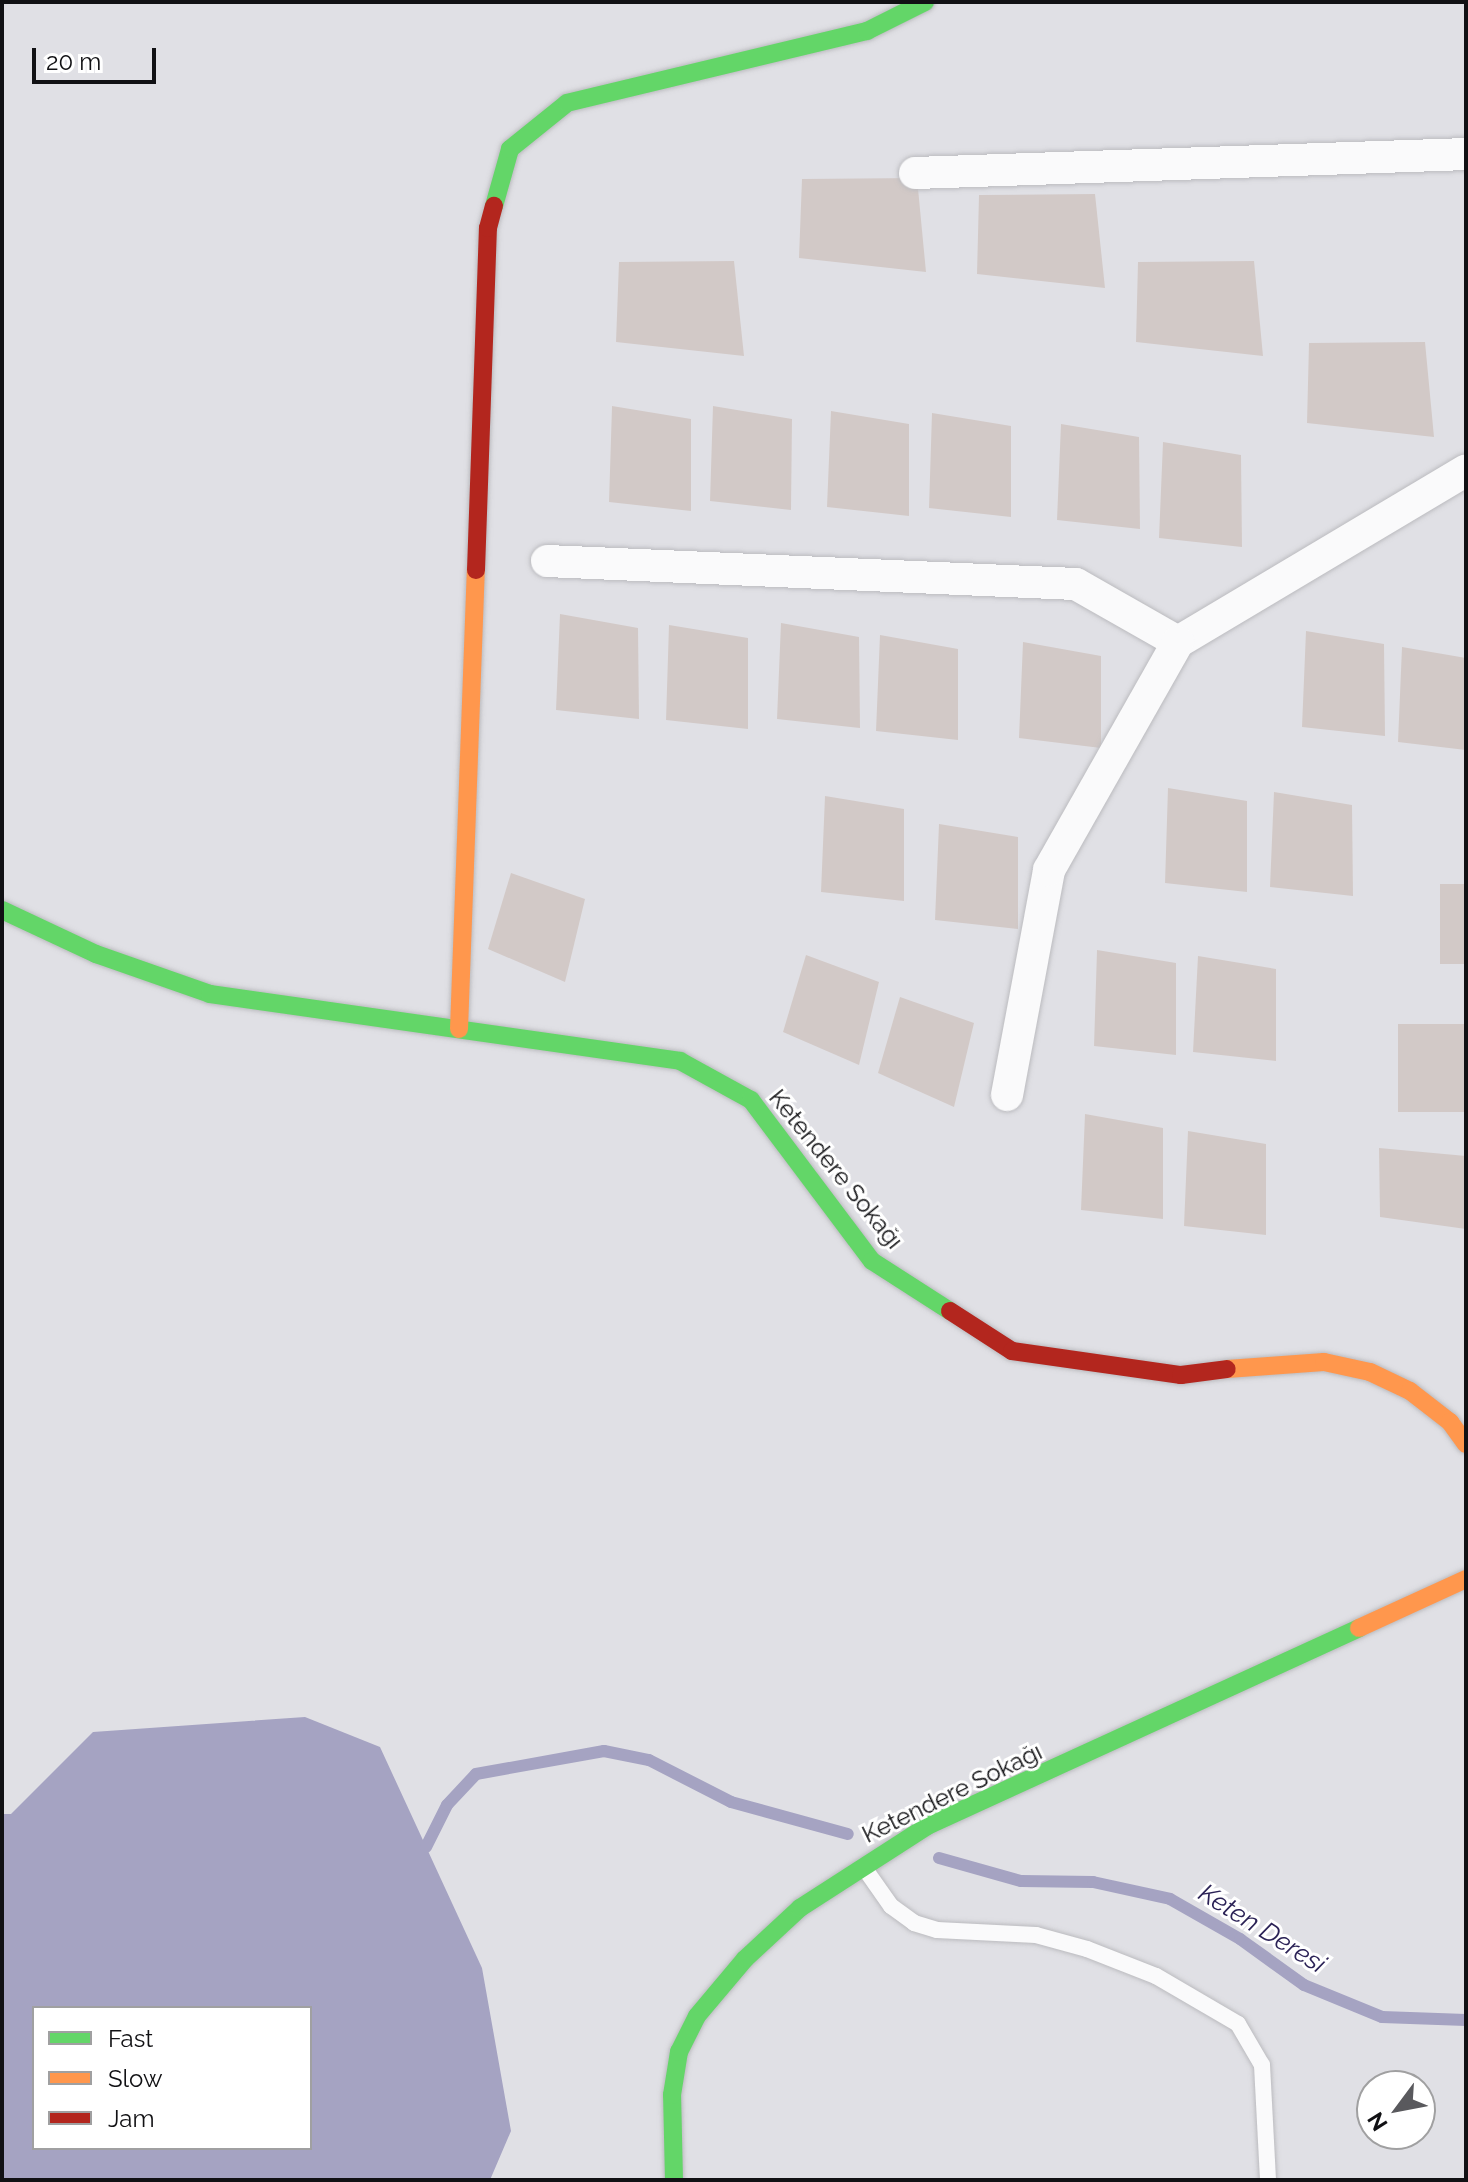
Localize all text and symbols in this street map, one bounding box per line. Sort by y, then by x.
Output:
scale bar [36,32,160,82]
text: 20 m [46,47,101,76]
street label: Ketendere Sokağı [763,1084,909,1254]
street label: Ketendere Sokağı [857,1737,1047,1849]
water label: Keten Deresi [1193,1878,1331,1980]
legend [32,2006,312,2150]
text: Fast [108,2024,153,2053]
text: Slow [108,2064,162,2093]
north arrow [1356,2070,1436,2150]
text: Jam [108,2104,154,2133]
text: N [1362,2108,1393,2136]

